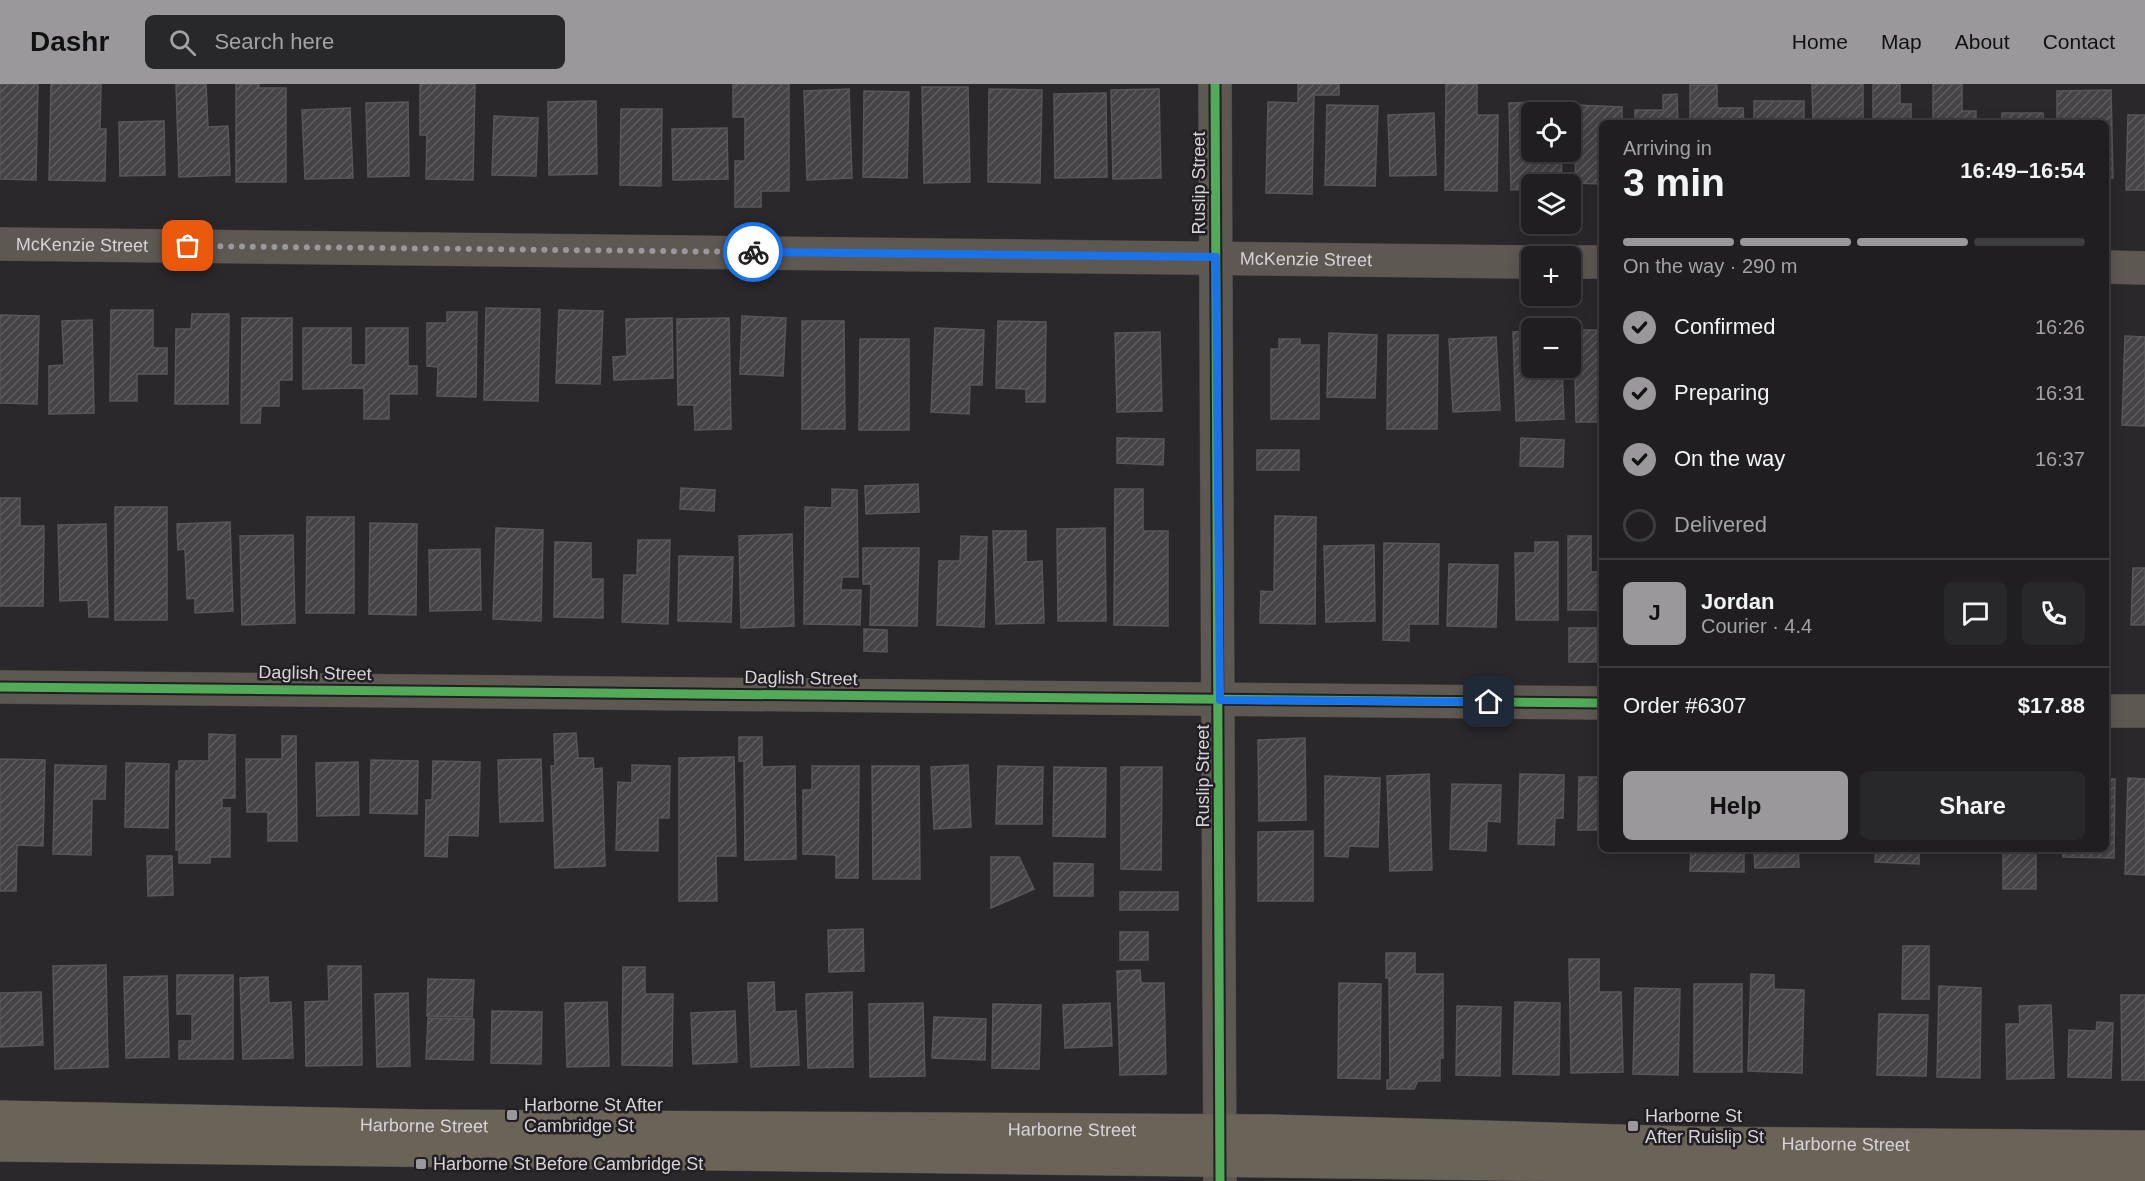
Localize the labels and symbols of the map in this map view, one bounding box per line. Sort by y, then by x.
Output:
street label: Ruslip Street [1189,131,1209,235]
pin [162,220,213,271]
courier [723,222,783,282]
street label: McKenzie Street [16,234,148,256]
street label: McKenzie Street [1240,249,1372,270]
street label: Daglish Street [258,662,372,684]
street label: Daglish Street [744,667,858,689]
pin [1463,676,1514,727]
street label: Ruslip Street [1193,724,1213,828]
place label: Harborne St After Cambridge St [524,1095,663,1136]
place label: Harborne St After Ruislip St [1645,1106,1764,1147]
marker: Harborne St After Cambridge St [505,1108,519,1122]
street label: Harborne Street [360,1115,488,1136]
street label: Harborne Street [1008,1119,1136,1140]
marker: Harborne St After Ruislip St [1626,1119,1640,1133]
street label: Harborne Street [1782,1134,1910,1155]
place label: Harborne St Before Cambridge St [433,1154,703,1174]
marker: Harborne St Before Cambridge St [414,1157,428,1171]

